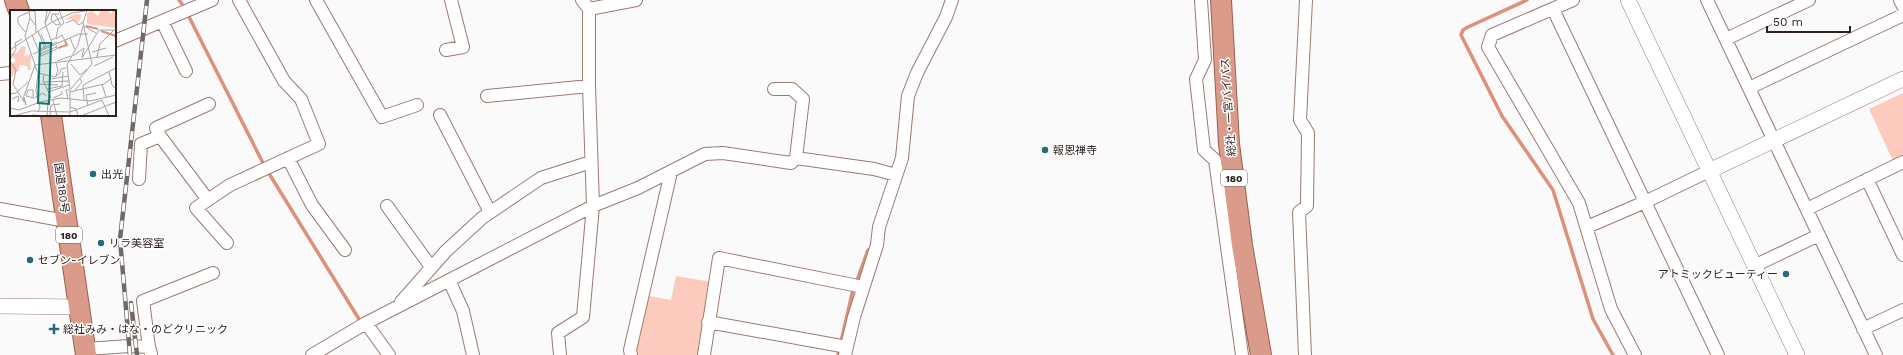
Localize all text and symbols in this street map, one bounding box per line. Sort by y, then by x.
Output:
scale bar [1767,8,1850,34]
inset map [10,10,116,116]
text: 50 m [1773,15,1803,29]
street label: 総社・一宮バイパス [1219,57,1238,157]
place label: 報恩禅寺 [1053,144,1097,157]
marker: 報恩禅寺 [1040,145,1050,155]
street label: 国道180号 [52,162,71,214]
place label: 出光 [101,168,123,181]
marker: 出光 [88,169,98,179]
road number: 180 [1221,170,1247,186]
road number: 180 [56,227,82,243]
place label: リラ美容室 [109,237,164,250]
marker: リラ美容室 [96,238,106,248]
place label: セブン-イレブン [38,254,121,267]
marker: セブン-イレブン [25,255,35,265]
place label: アトミックビューティー [1658,268,1778,281]
marker: アトミックビューティー [1781,269,1791,279]
marker: 総社みみ・はな・のどクリニック [48,323,60,335]
place label: 総社みみ・はな・のどクリニック [63,323,228,336]

